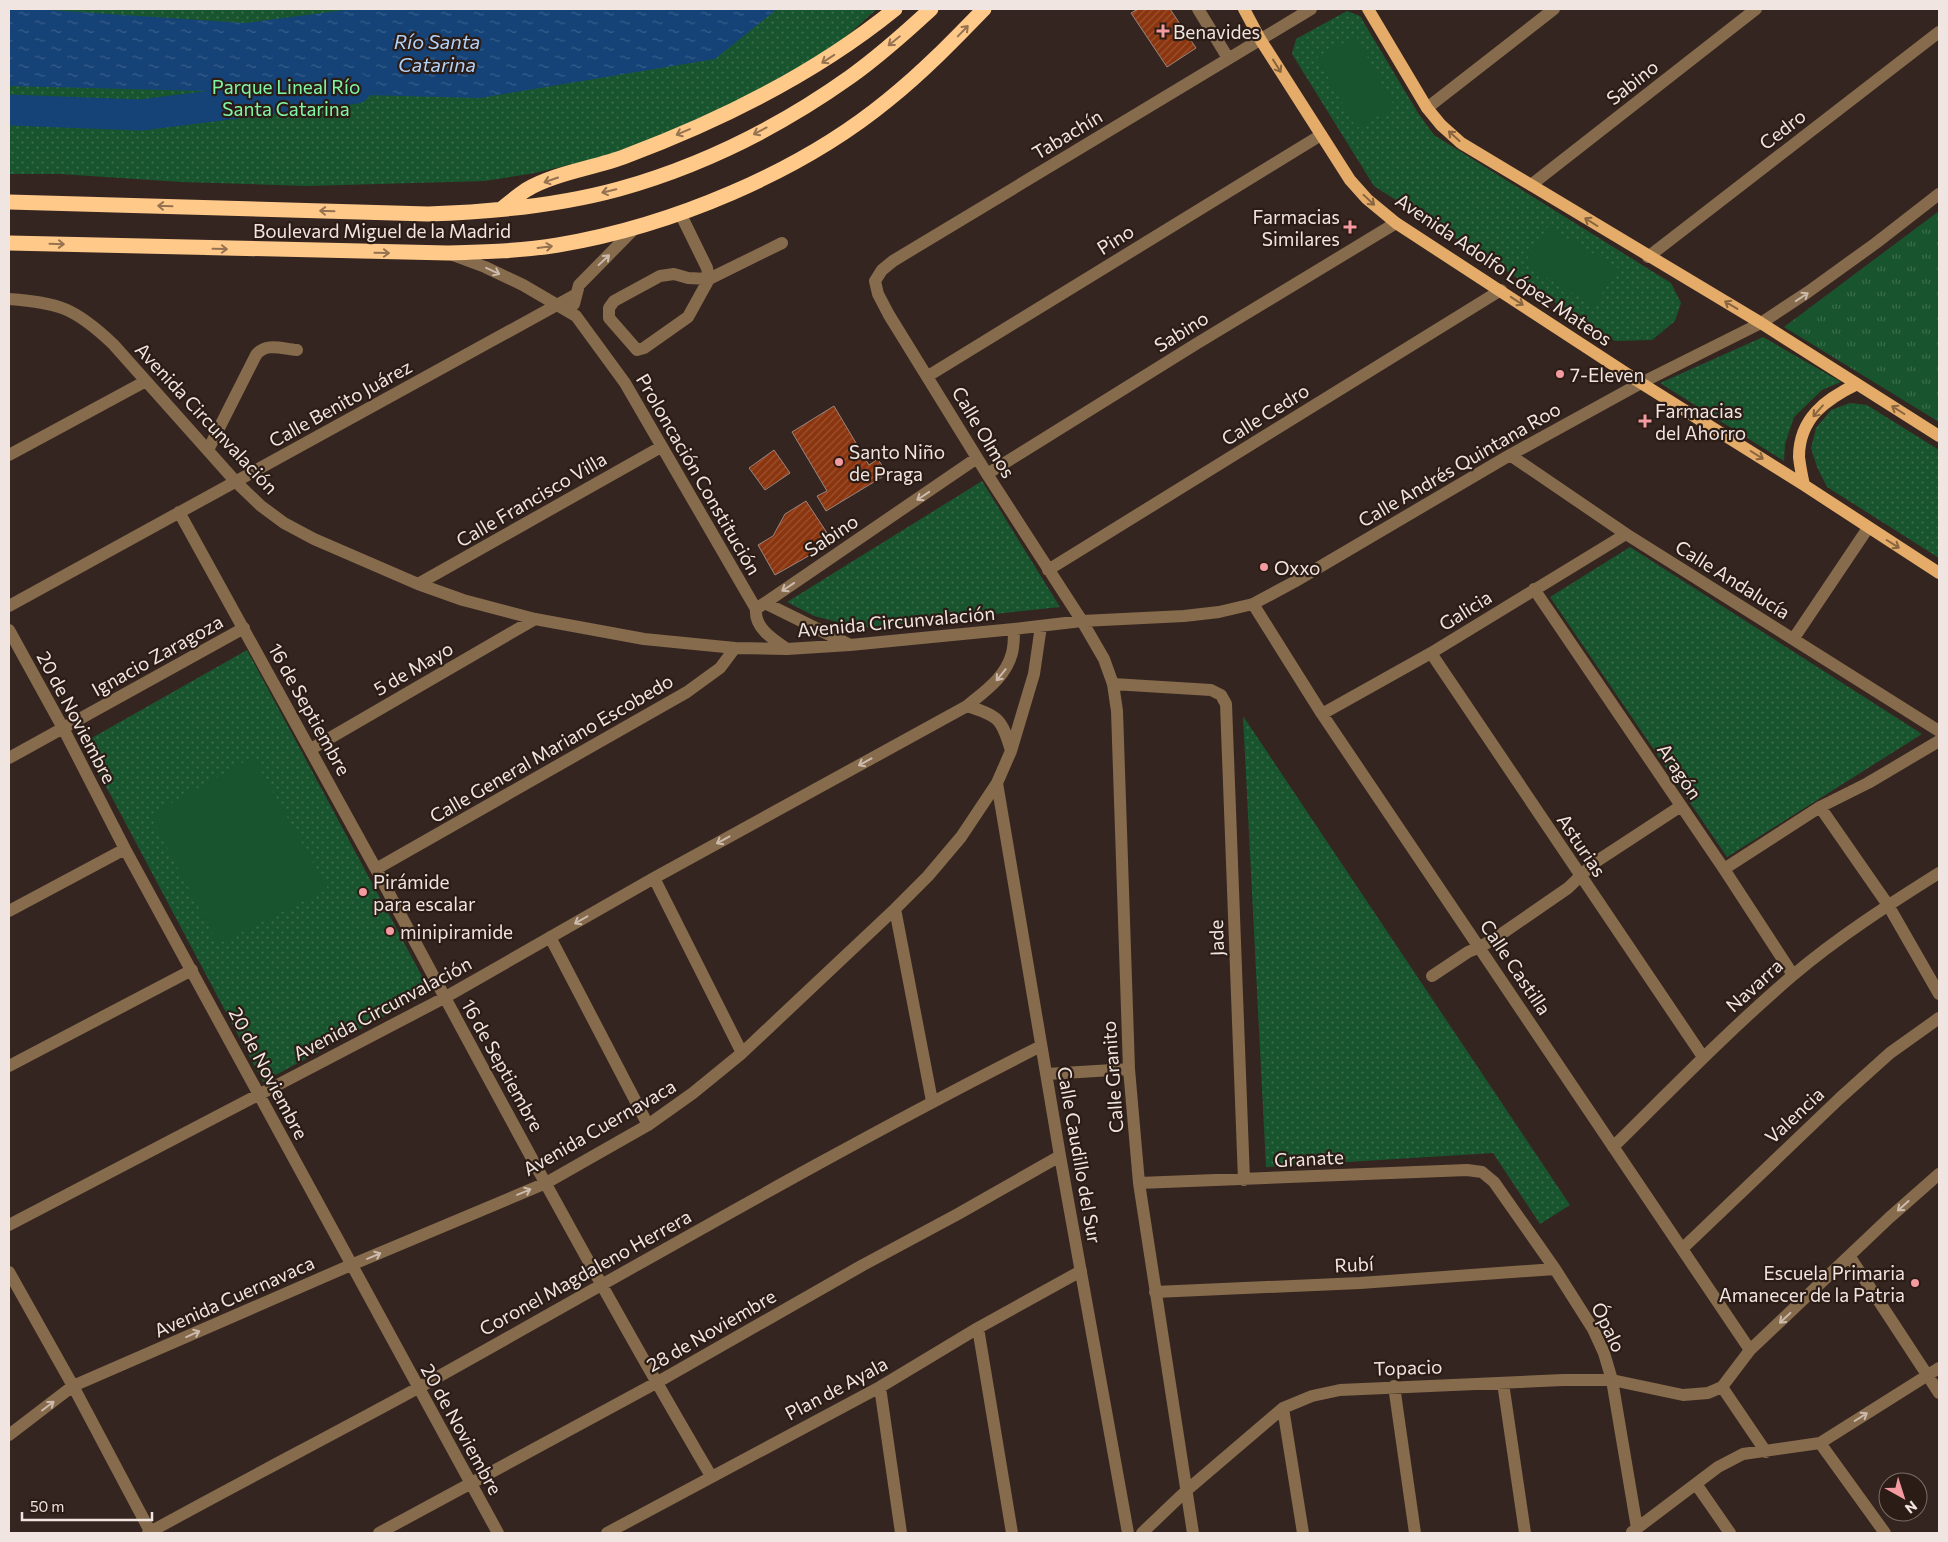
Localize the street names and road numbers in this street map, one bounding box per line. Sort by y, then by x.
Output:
street label: Sabino [1601,55,1663,109]
street label: Tabachín [1028,104,1106,164]
street label: Cedro [1754,104,1810,154]
street label: Avenida Adolfo López Mateos [1391,188,1617,350]
street label: Boulevard Miguel de la Madrid [253,219,511,242]
street label: Pino [1092,219,1138,259]
street label: Sabino [1150,305,1212,357]
street label: Avenida Circunvalación [131,337,283,499]
street label: Calle Benito Juárez [265,354,415,452]
street label: Proloncación Constitución [632,369,766,579]
street label: Calle Cedro [1217,378,1313,450]
street label: Calle Olmos [948,382,1020,482]
street label: Calle Andrés Quintana Roo [1354,397,1564,531]
street label: Calle Francisco Villa [452,447,610,551]
street label: Sabino [800,509,862,561]
street label: Calle Andalucía [1671,535,1795,623]
street label: Galicia [1434,585,1496,635]
street label: Avenida Circunvalación [796,601,996,641]
street label: Ignacio Zaragoza [87,609,227,701]
street label: 5 de Mayo [369,636,457,700]
street label: 16 de Septiembre [264,639,356,779]
street label: 20 de Noviembre [33,647,121,787]
street label: Calle General Mariano Escobedo [425,669,677,827]
street label: Aragón [1653,739,1707,803]
street label: Asturias [1553,809,1611,881]
street label: Calle Castilla [1476,915,1556,1019]
street label: Jade [1204,919,1228,957]
street label: Avenida Circunvalación [289,951,475,1065]
street label: Navarra [1721,954,1787,1016]
street label: 16 de Septiembre [457,995,549,1135]
street label: 20 de Noviembre [225,1003,313,1143]
street label: Calle Granito [1097,1020,1127,1134]
street label: Calle Caudillo del Sur [1053,1065,1107,1246]
street label: Avenida Cuernavaca [518,1074,680,1180]
street label: Valencia [1760,1082,1828,1148]
street label: Granate [1274,1145,1344,1171]
street label: Coronel Magdaleno Herrera [475,1204,695,1340]
street label: Avenida Cuernavaca [150,1250,318,1342]
street label: Rubí [1334,1251,1375,1277]
street label: 28 de Noviembre [642,1284,780,1376]
street label: Ópalo [1587,1298,1632,1356]
street label: Plan de Ayala [781,1351,891,1425]
street label: Topacio [1373,1354,1443,1380]
street label: 20 de Noviembre [416,1359,508,1499]

